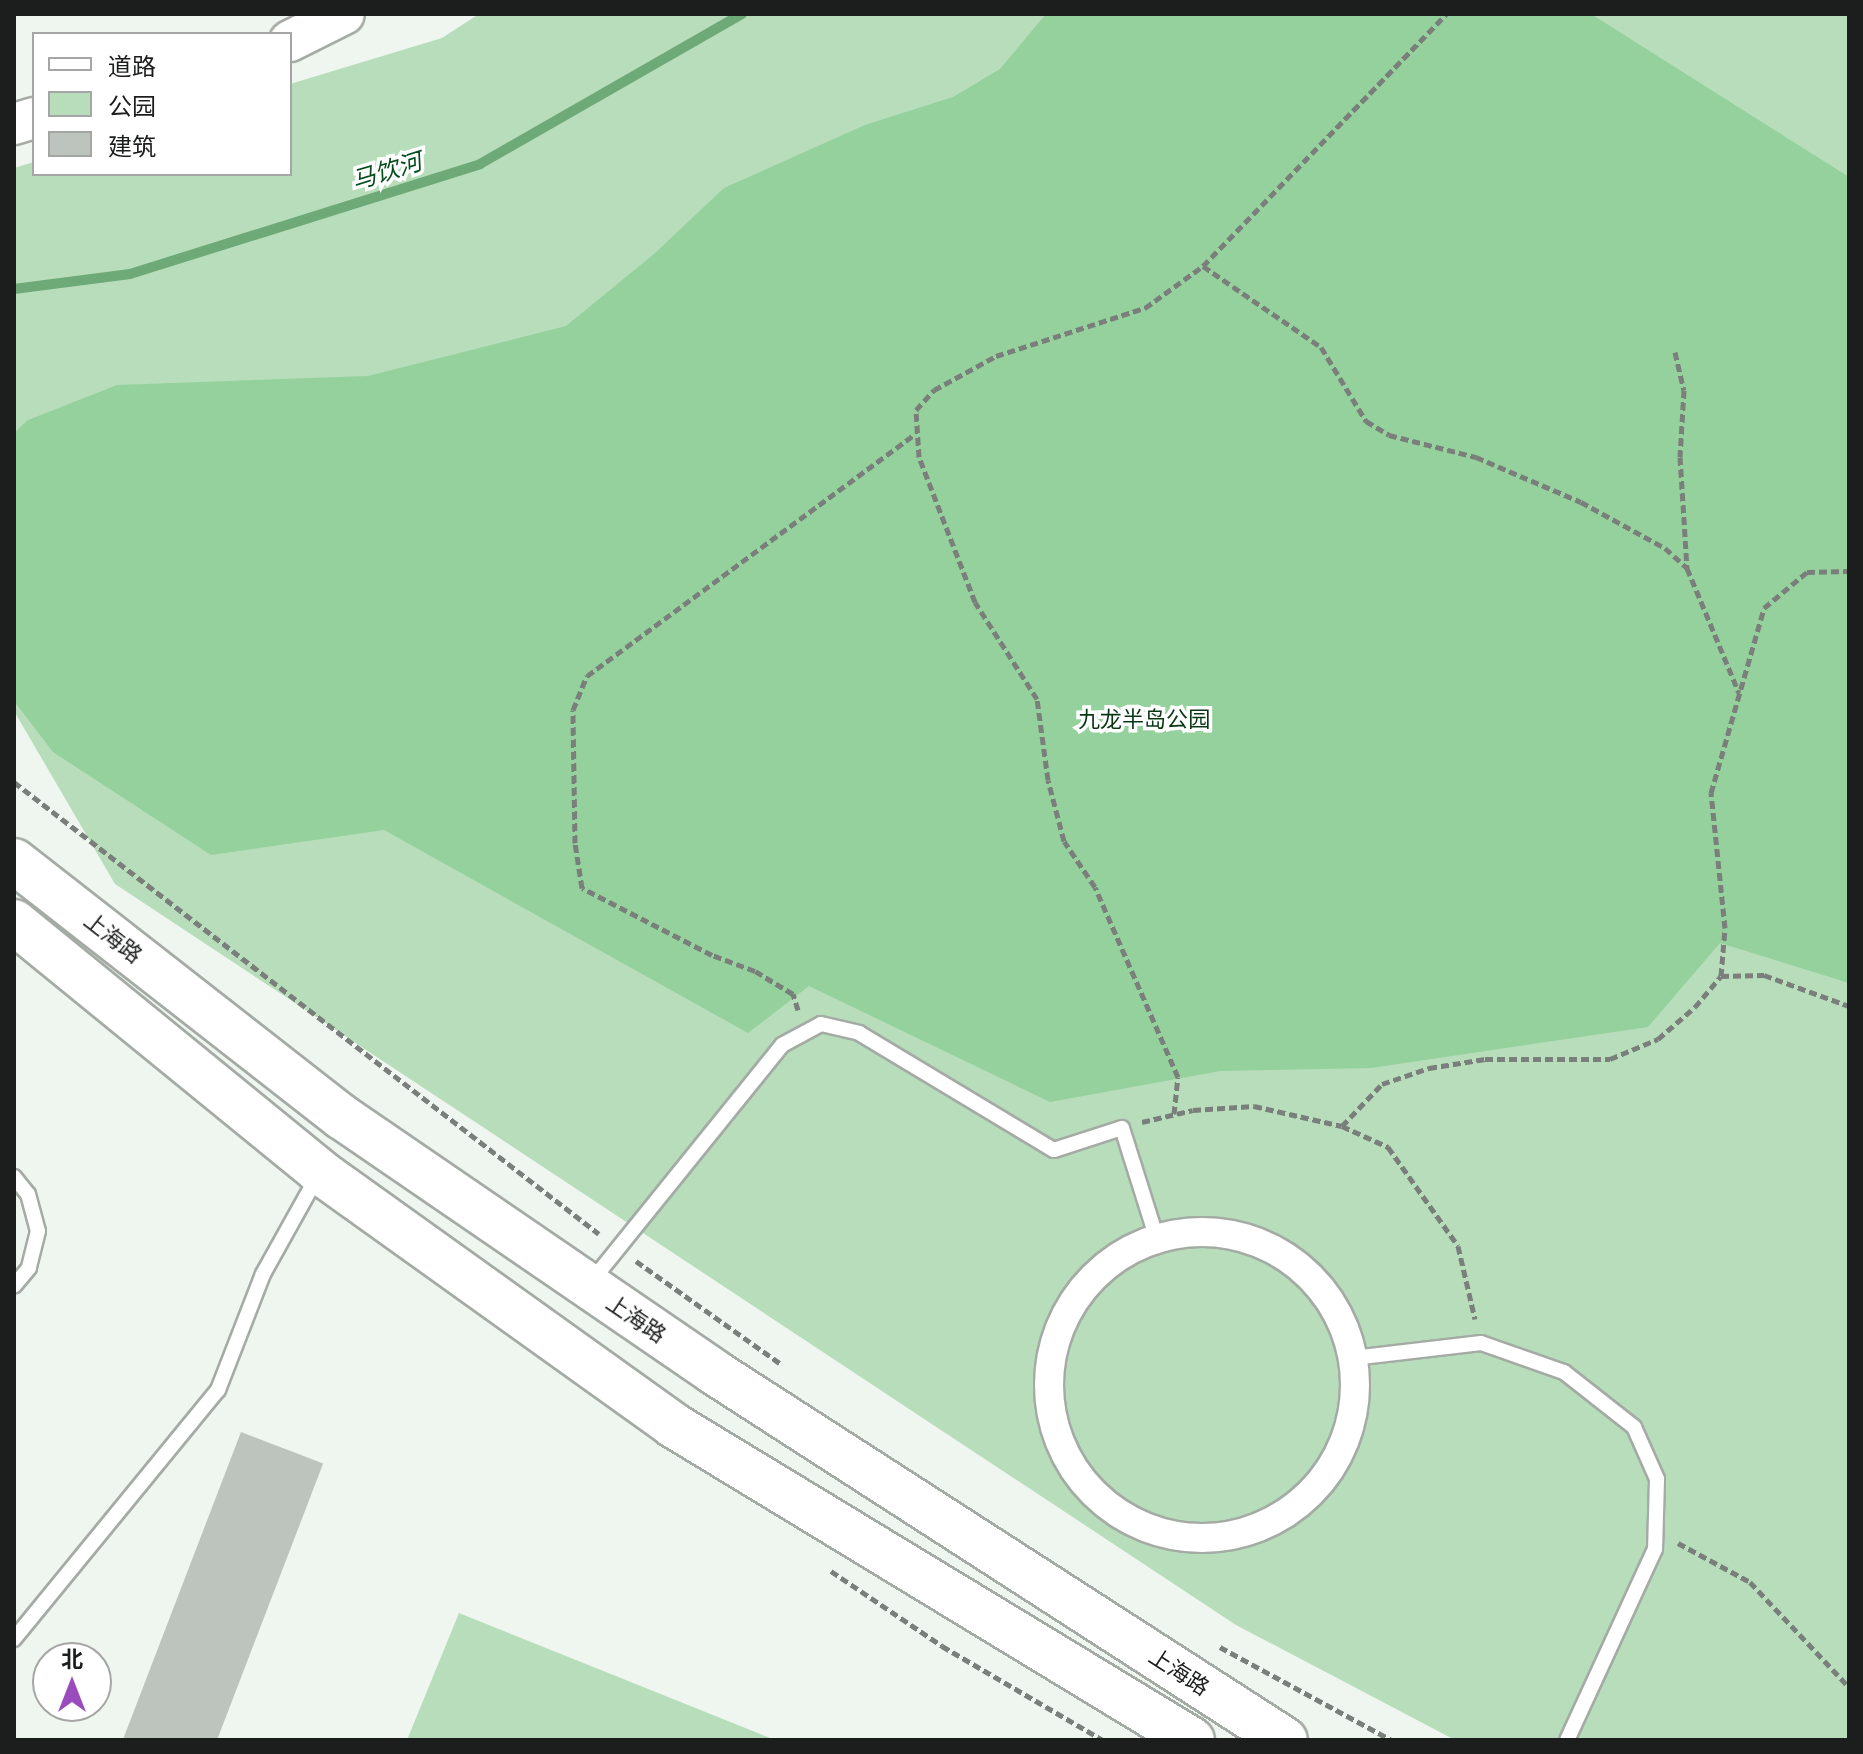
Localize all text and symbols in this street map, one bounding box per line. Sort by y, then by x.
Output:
legend [32,32,292,176]
text: 道路 [108,53,156,81]
text: 公园 [108,93,156,121]
text: 建筑 [108,133,156,161]
water label: 马饮河 [348,148,426,196]
park label: 九龙半岛公园 [1078,707,1210,733]
street label: 上海路 [79,907,147,969]
street label: 上海路 [601,1290,671,1348]
north arrow [32,1642,112,1722]
street label: 上海路 [1144,1643,1214,1701]
text: 北 [61,1647,83,1672]

